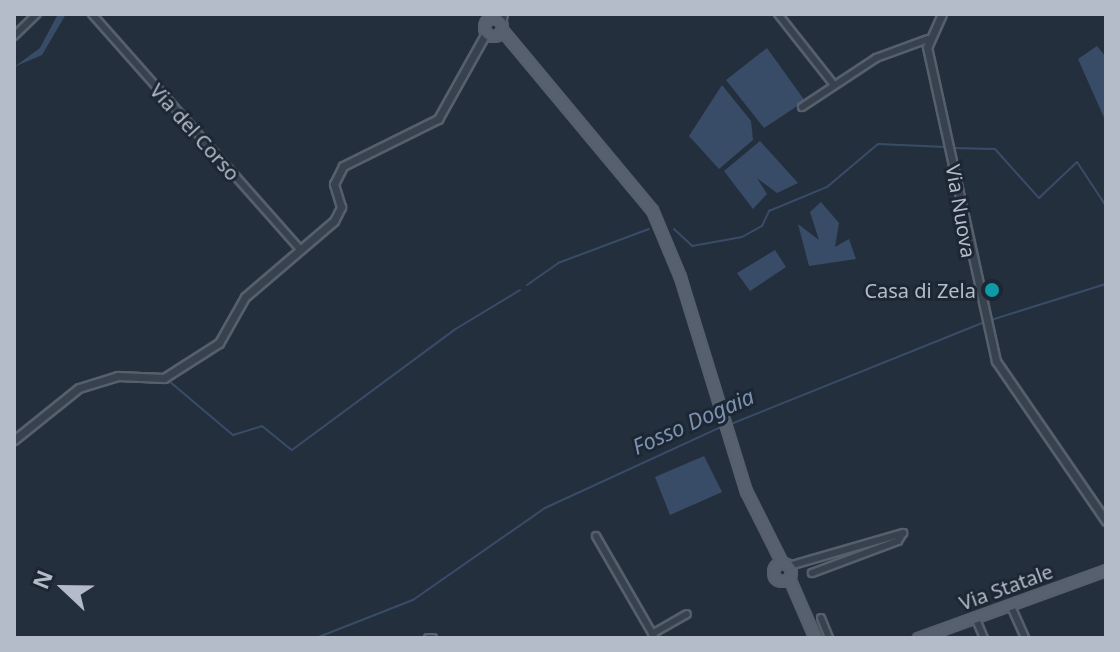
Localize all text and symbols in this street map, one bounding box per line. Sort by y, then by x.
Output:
street label: Via del Corso [145,79,245,185]
street label: Via Nuova [941,163,981,259]
place label: Casa di Zela [864,278,976,302]
marker: Casa di Zela [983,281,1001,299]
water label: Fosso Dogaia [628,382,758,460]
north arrow [24,548,104,628]
street label: Via Statale [956,559,1056,615]
text: N [24,565,59,593]

